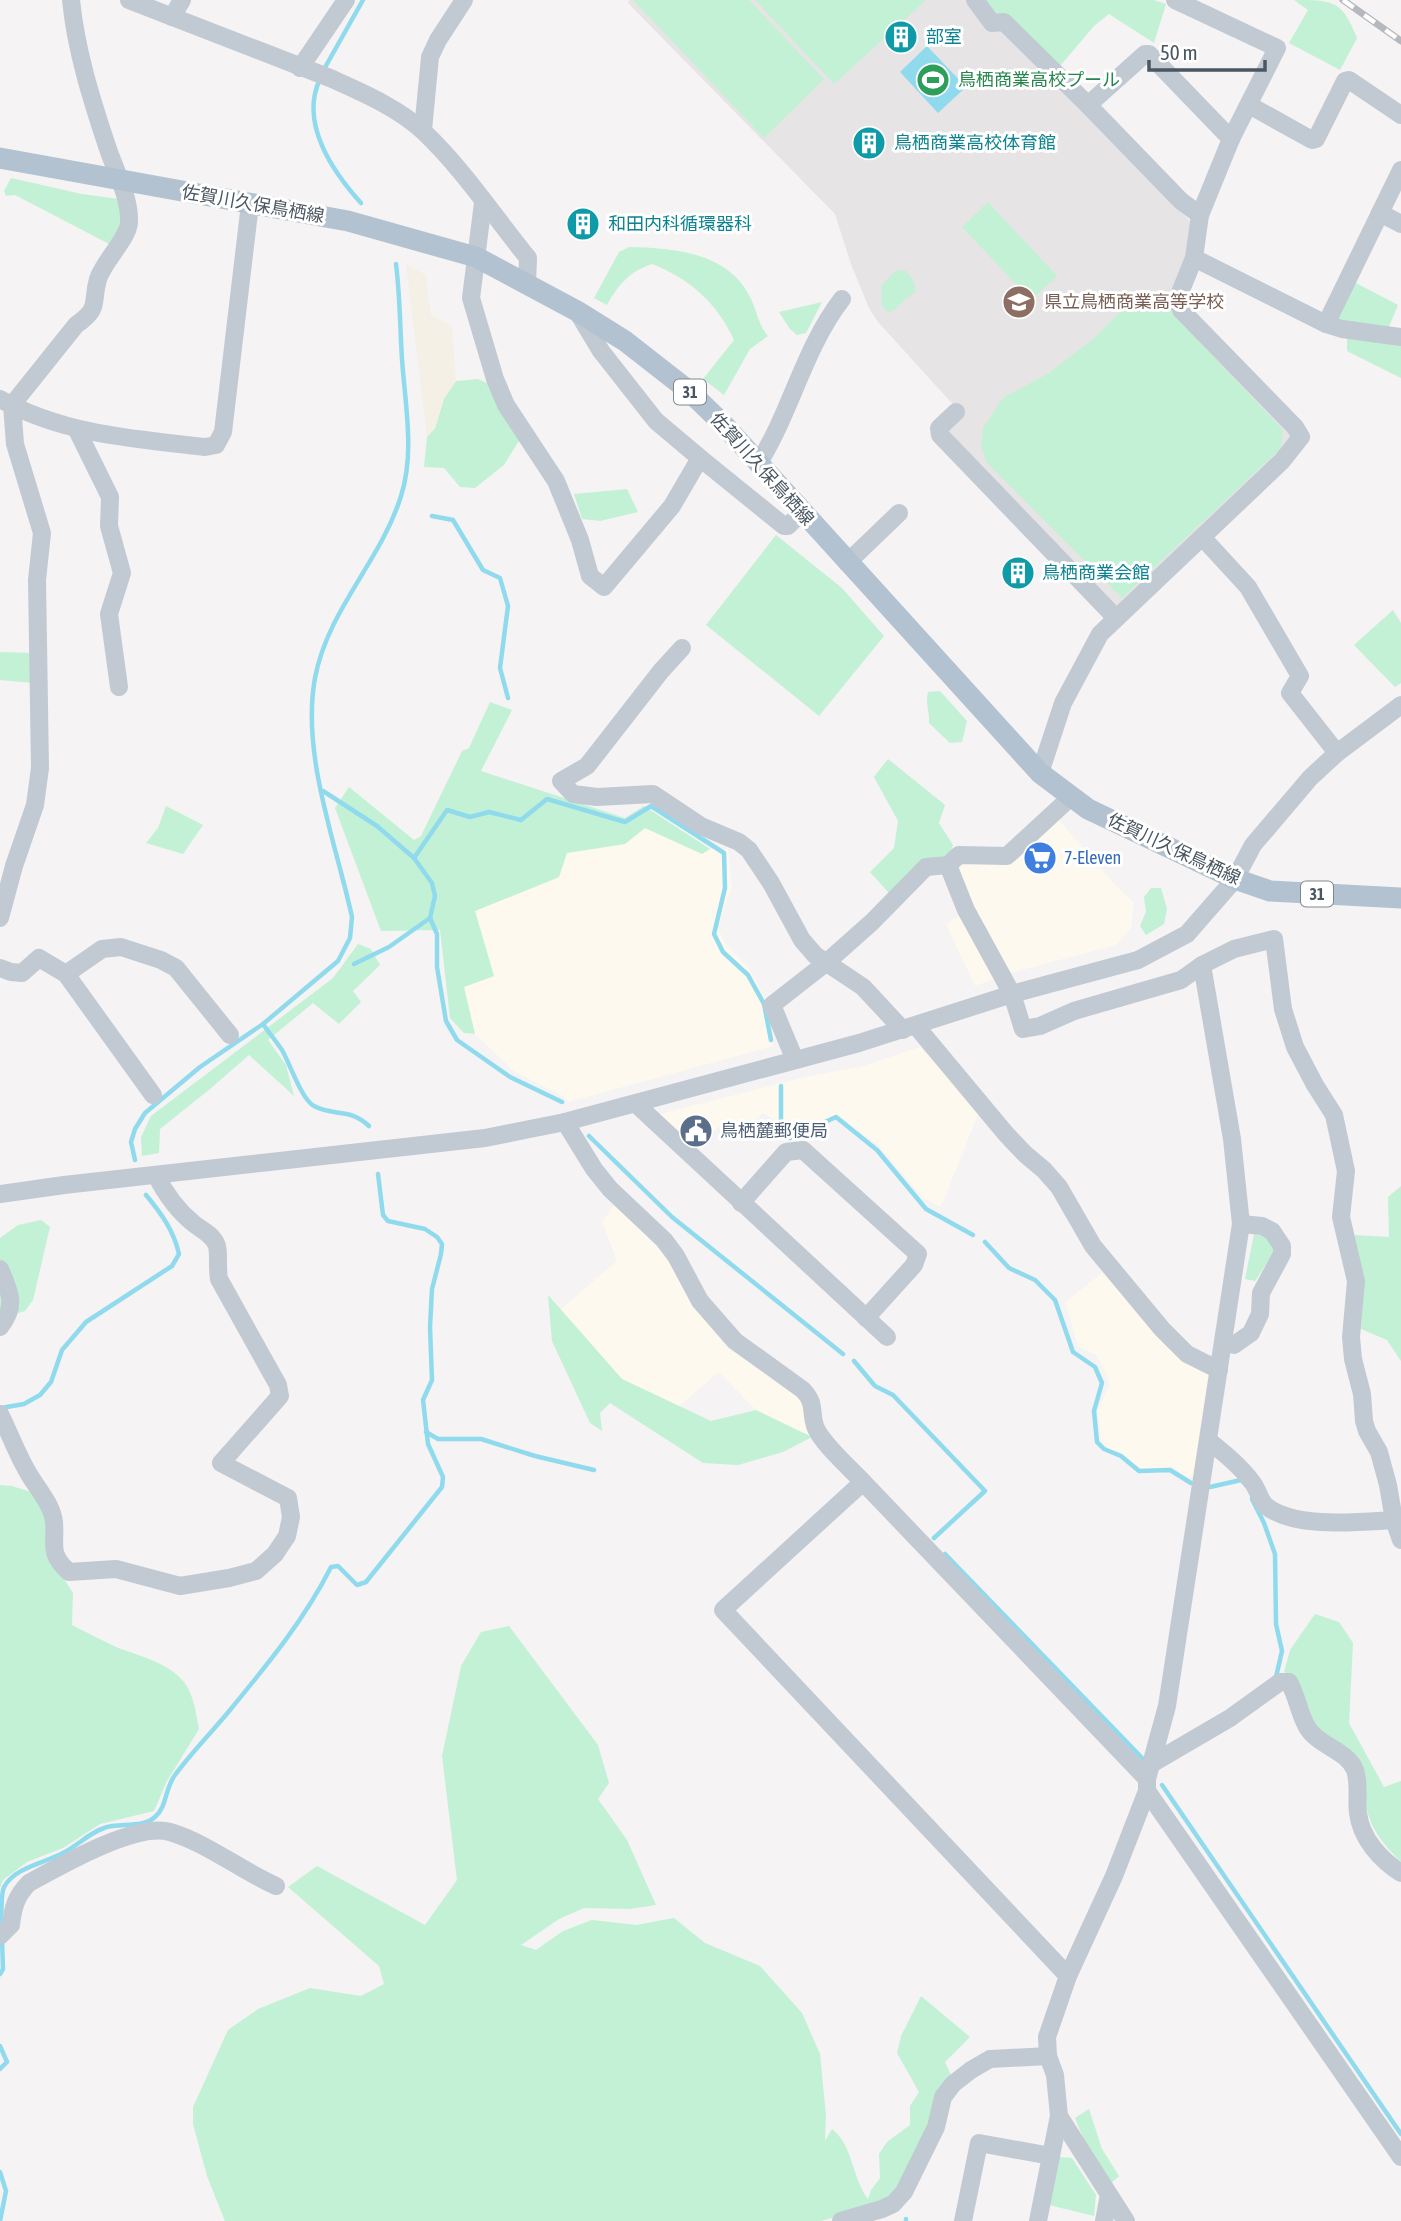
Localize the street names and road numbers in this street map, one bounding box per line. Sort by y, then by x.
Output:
street label: 佐賀川久保鳥栖線 [180,181,326,226]
road number: 31 [674,380,706,404]
street label: 佐賀川久保鳥栖線 [706,408,818,529]
street label: 佐賀川久保鳥栖線 [1105,809,1244,888]
road number: 31 [1301,881,1333,906]

